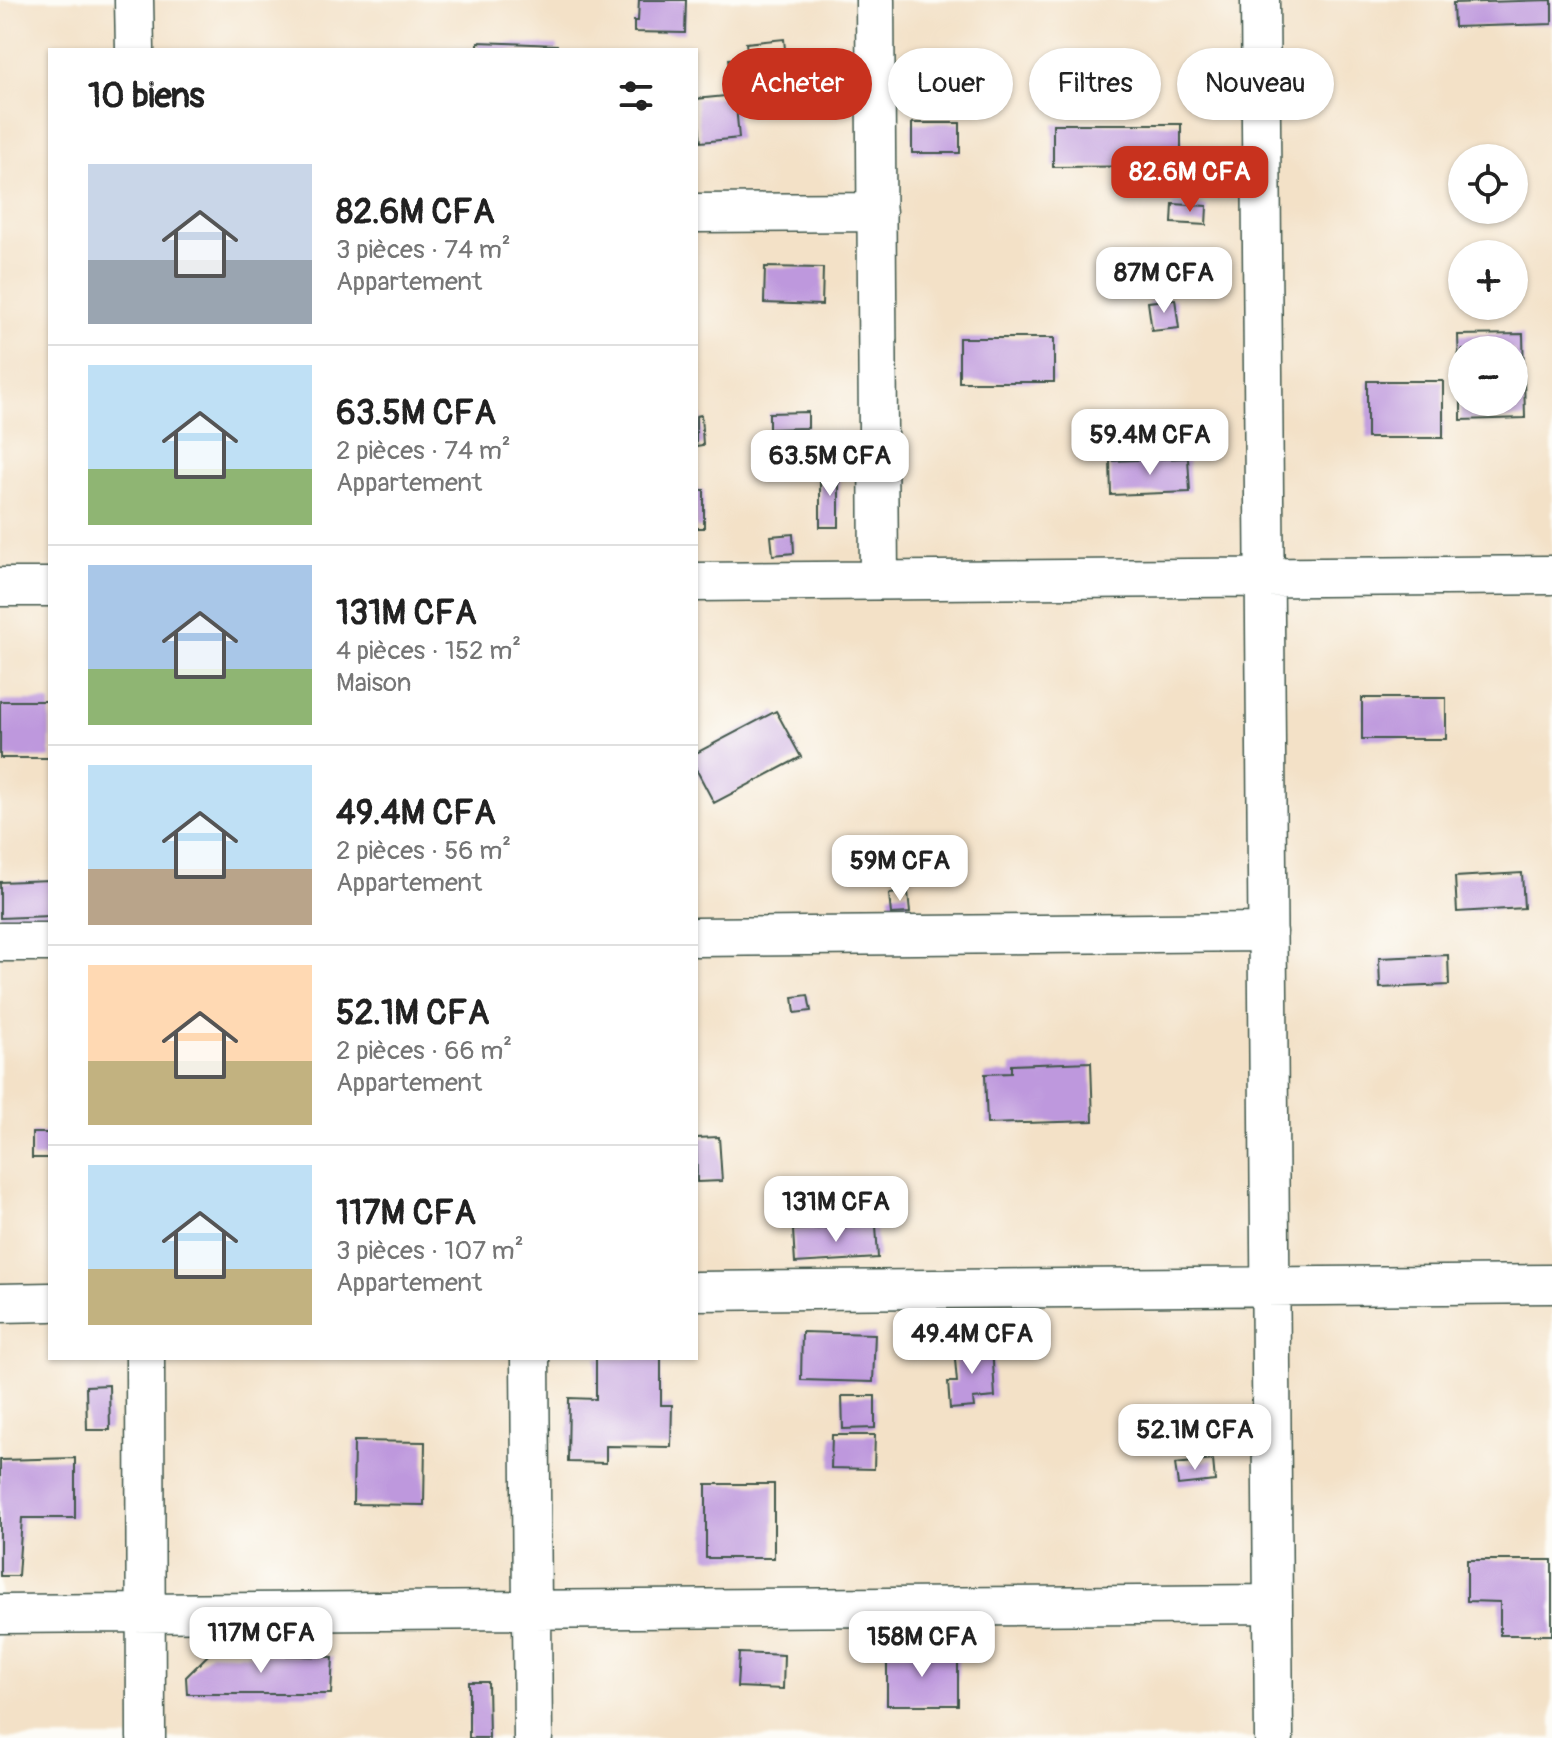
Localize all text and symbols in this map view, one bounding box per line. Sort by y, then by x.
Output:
chip: Acheter [722,48,872,120]
chip: Louer [888,48,1013,120]
chip: Filtres [1029,48,1161,120]
chip: Nouveau [1177,48,1334,120]
icon: filters [614,74,658,118]
text: 10 biens [88,75,204,118]
map controls [1448,144,1528,416]
button: locate [1448,144,1528,224]
pin: 82.6M CFA [1098,146,1282,214]
text: 82.6M CFA [1129,156,1251,188]
text: 82.6M CFA [336,191,495,234]
icon: home [152,196,248,292]
text: 3 pièces · 74 m² [336,234,511,266]
button: + [1448,240,1528,320]
pin: 87M CFA [1090,247,1238,315]
text: 87M CFA [1114,257,1214,289]
text: Appartement [336,266,482,298]
button: − [1448,336,1528,416]
text: 63.5M CFA [336,392,496,435]
icon: home [152,397,248,493]
pin: 59.4M CFA [1058,409,1242,477]
text: 59.4M CFA [1089,419,1211,451]
pin: 63.5M CFA [738,430,922,498]
text: 2 pièces · 74 m² [336,435,511,467]
text: 63.5M CFA [769,440,891,472]
text: Appartement [336,467,482,499]
text: 131M CFA [336,592,477,635]
icon: home [152,597,248,693]
text: 4 pièces · 152 m² [336,635,521,667]
text: Maison [336,667,411,699]
text: 49.4M CFA [336,792,496,835]
icon: home [152,797,248,893]
text: 2 pièces · 56 m² [336,835,511,867]
pin: 59M CFA [826,835,974,903]
text: 59M CFA [850,845,950,877]
text: Appartement [336,867,482,899]
text: 52.1M CFA [336,992,490,1035]
icon: home [152,997,248,1093]
text: 2 pièces · 66 m² [336,1035,512,1067]
text: Appartement [336,1067,482,1099]
pin: 131M CFA [753,1176,919,1244]
text: 131M CFA [782,1186,890,1218]
text: 117M CFA [336,1192,476,1235]
icon: home [152,1197,248,1293]
text: 3 pièces · 107 m² [336,1235,524,1267]
text: Appartement [336,1267,482,1299]
pin: 49.4M CFA [880,1308,1064,1376]
text: 49.4M CFA [911,1318,1033,1350]
pin: 52.1M CFA [1103,1404,1287,1472]
text: 52.1M CFA [1136,1414,1254,1446]
pin: 117M CFA [178,1607,344,1675]
pin: 158M CFA [839,1611,1005,1679]
text: 117M CFA [207,1617,315,1649]
text: 158M CFA [867,1621,977,1653]

